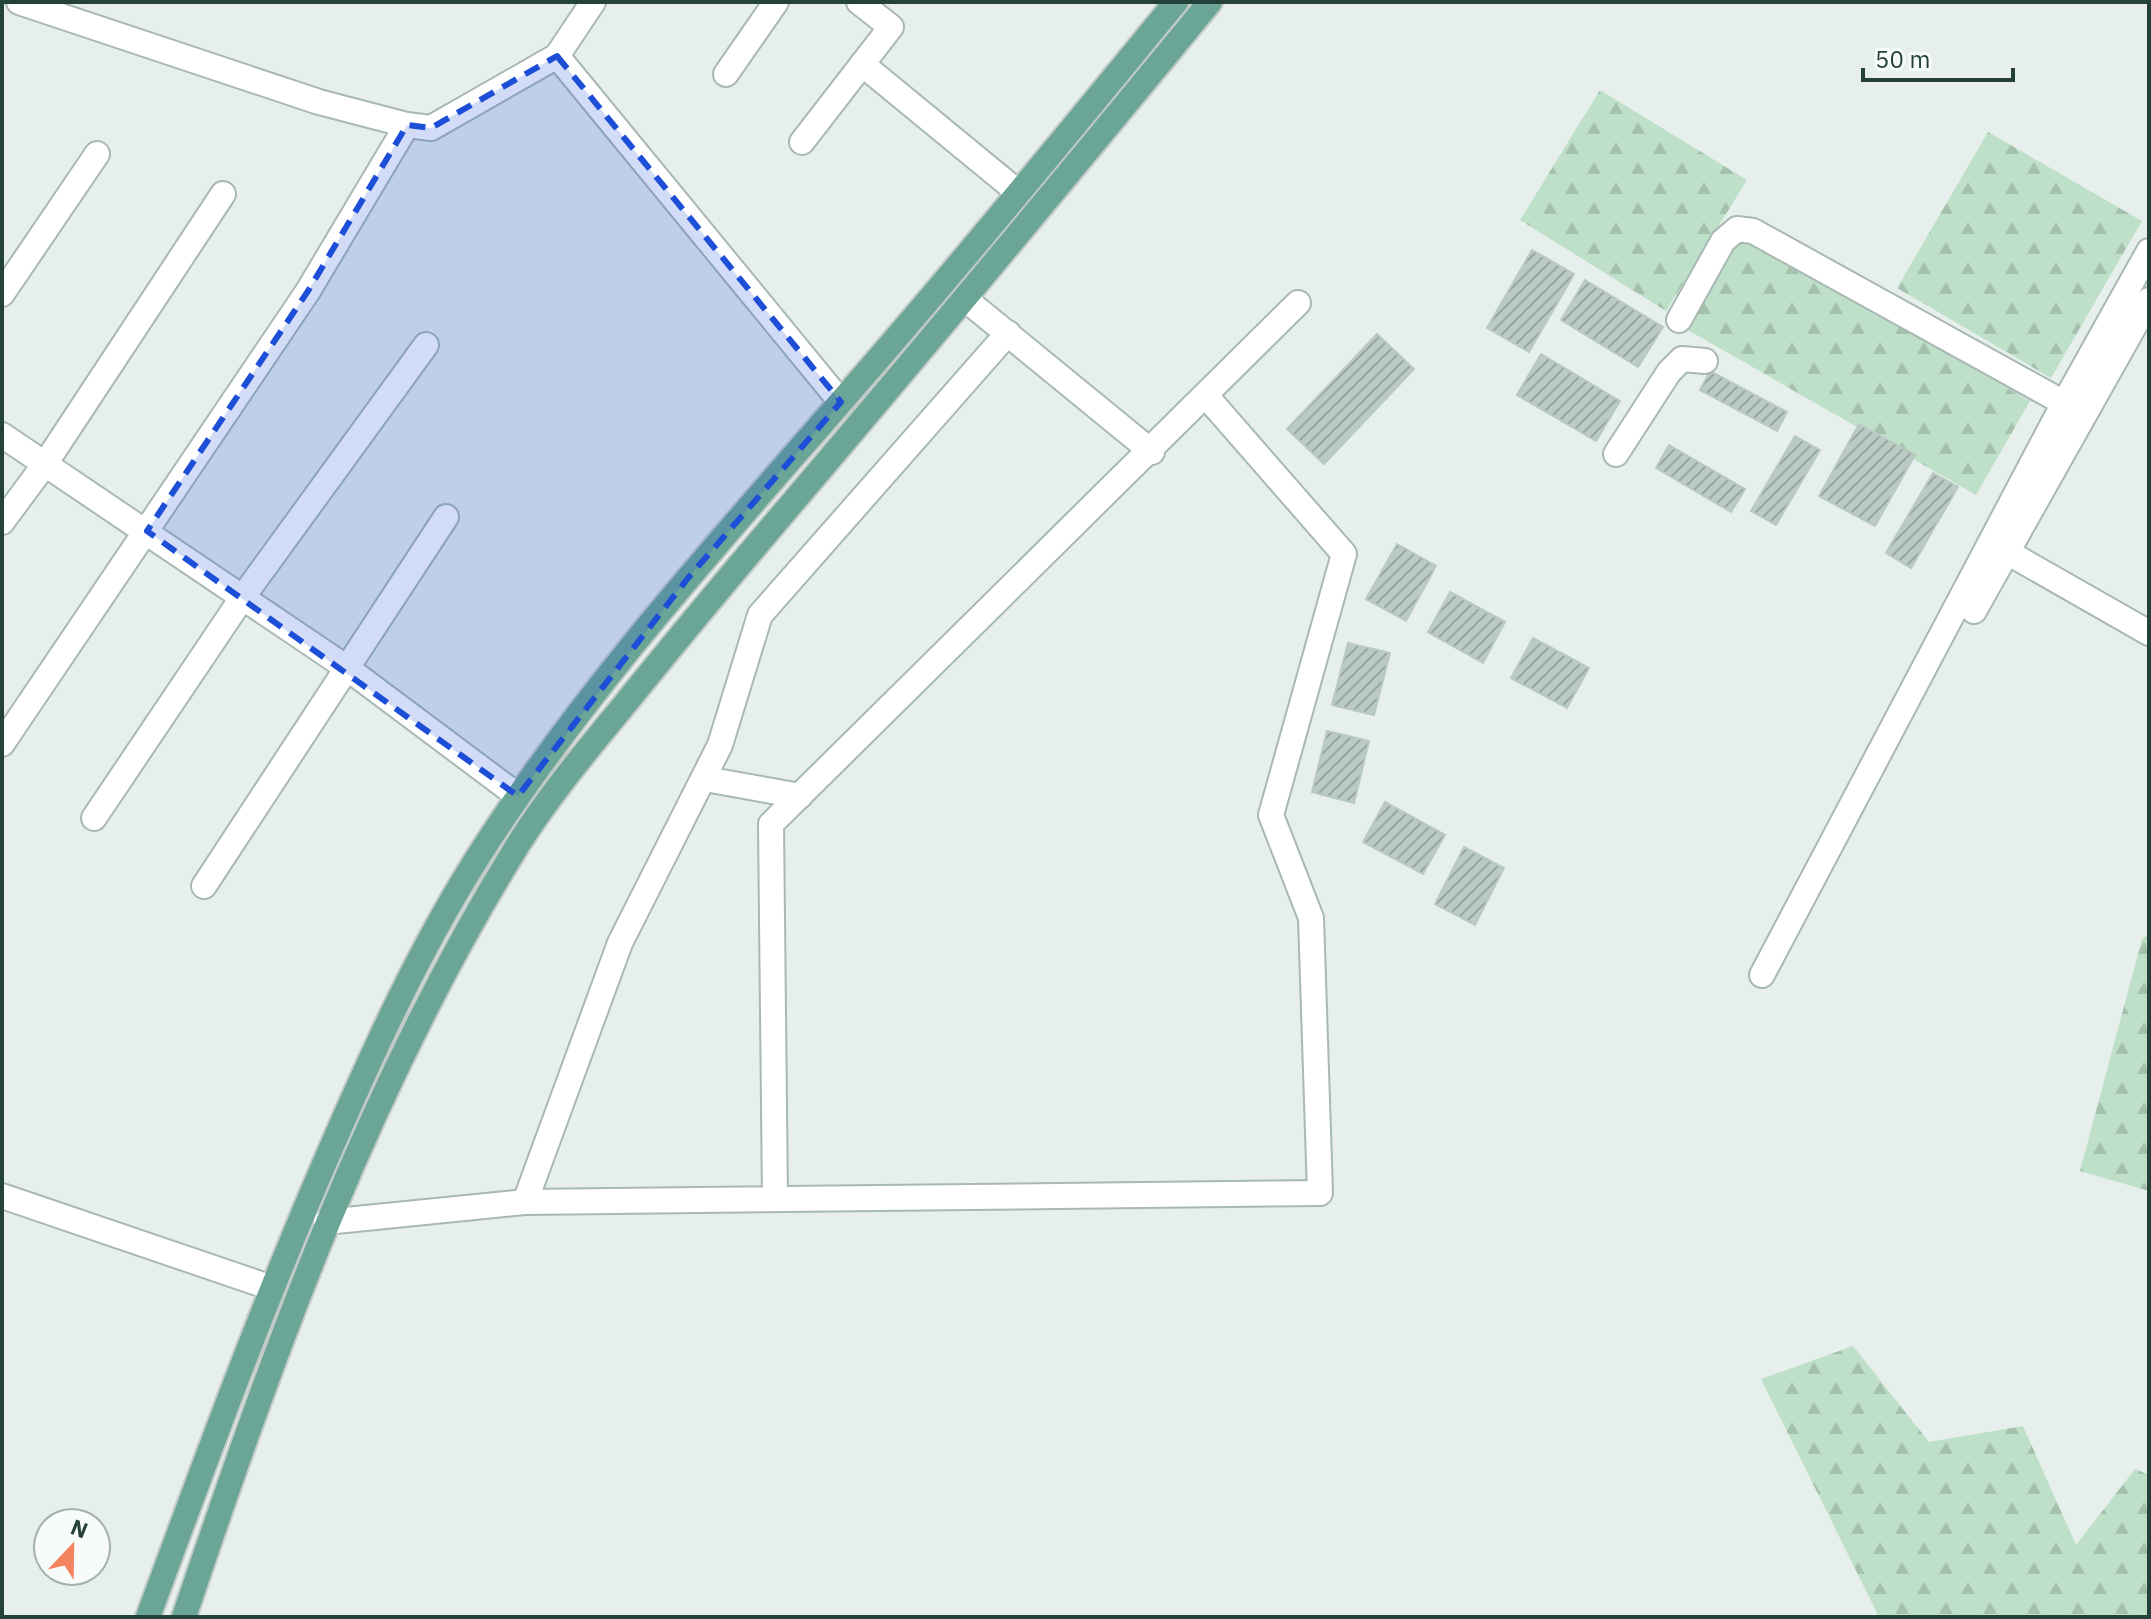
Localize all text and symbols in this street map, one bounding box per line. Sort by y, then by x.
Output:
scale bar [1863,32,2013,82]
text: 50 m [1875,43,1930,75]
north arrow [32,1507,112,1587]
text: N [67,1512,92,1544]

